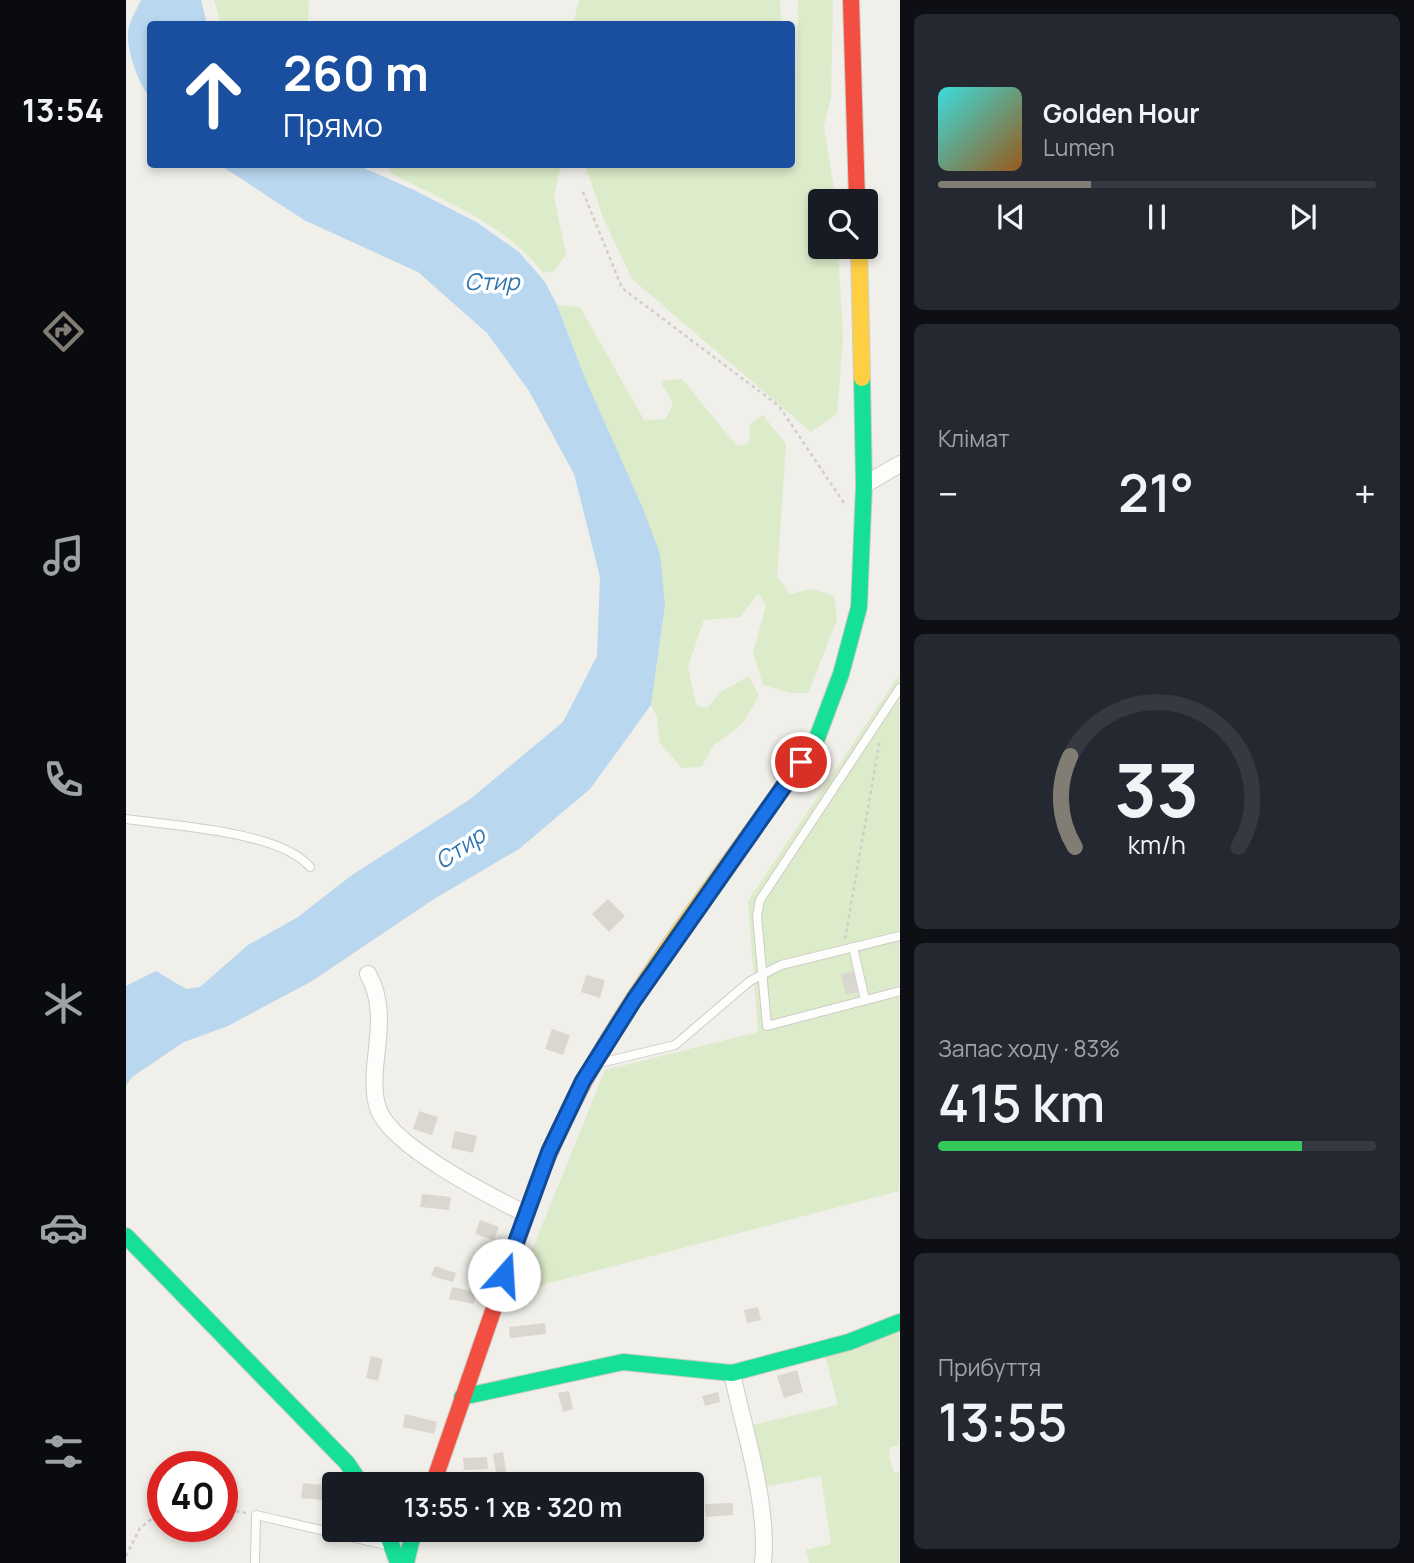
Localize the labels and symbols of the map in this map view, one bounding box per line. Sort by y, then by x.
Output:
water label: Стир [465,265,521,297]
pin [771,732,831,792]
water label: Стир [428,818,492,876]
position arrow [467,1238,541,1312]
speed limit sign: 40 [147,1451,238,1542]

